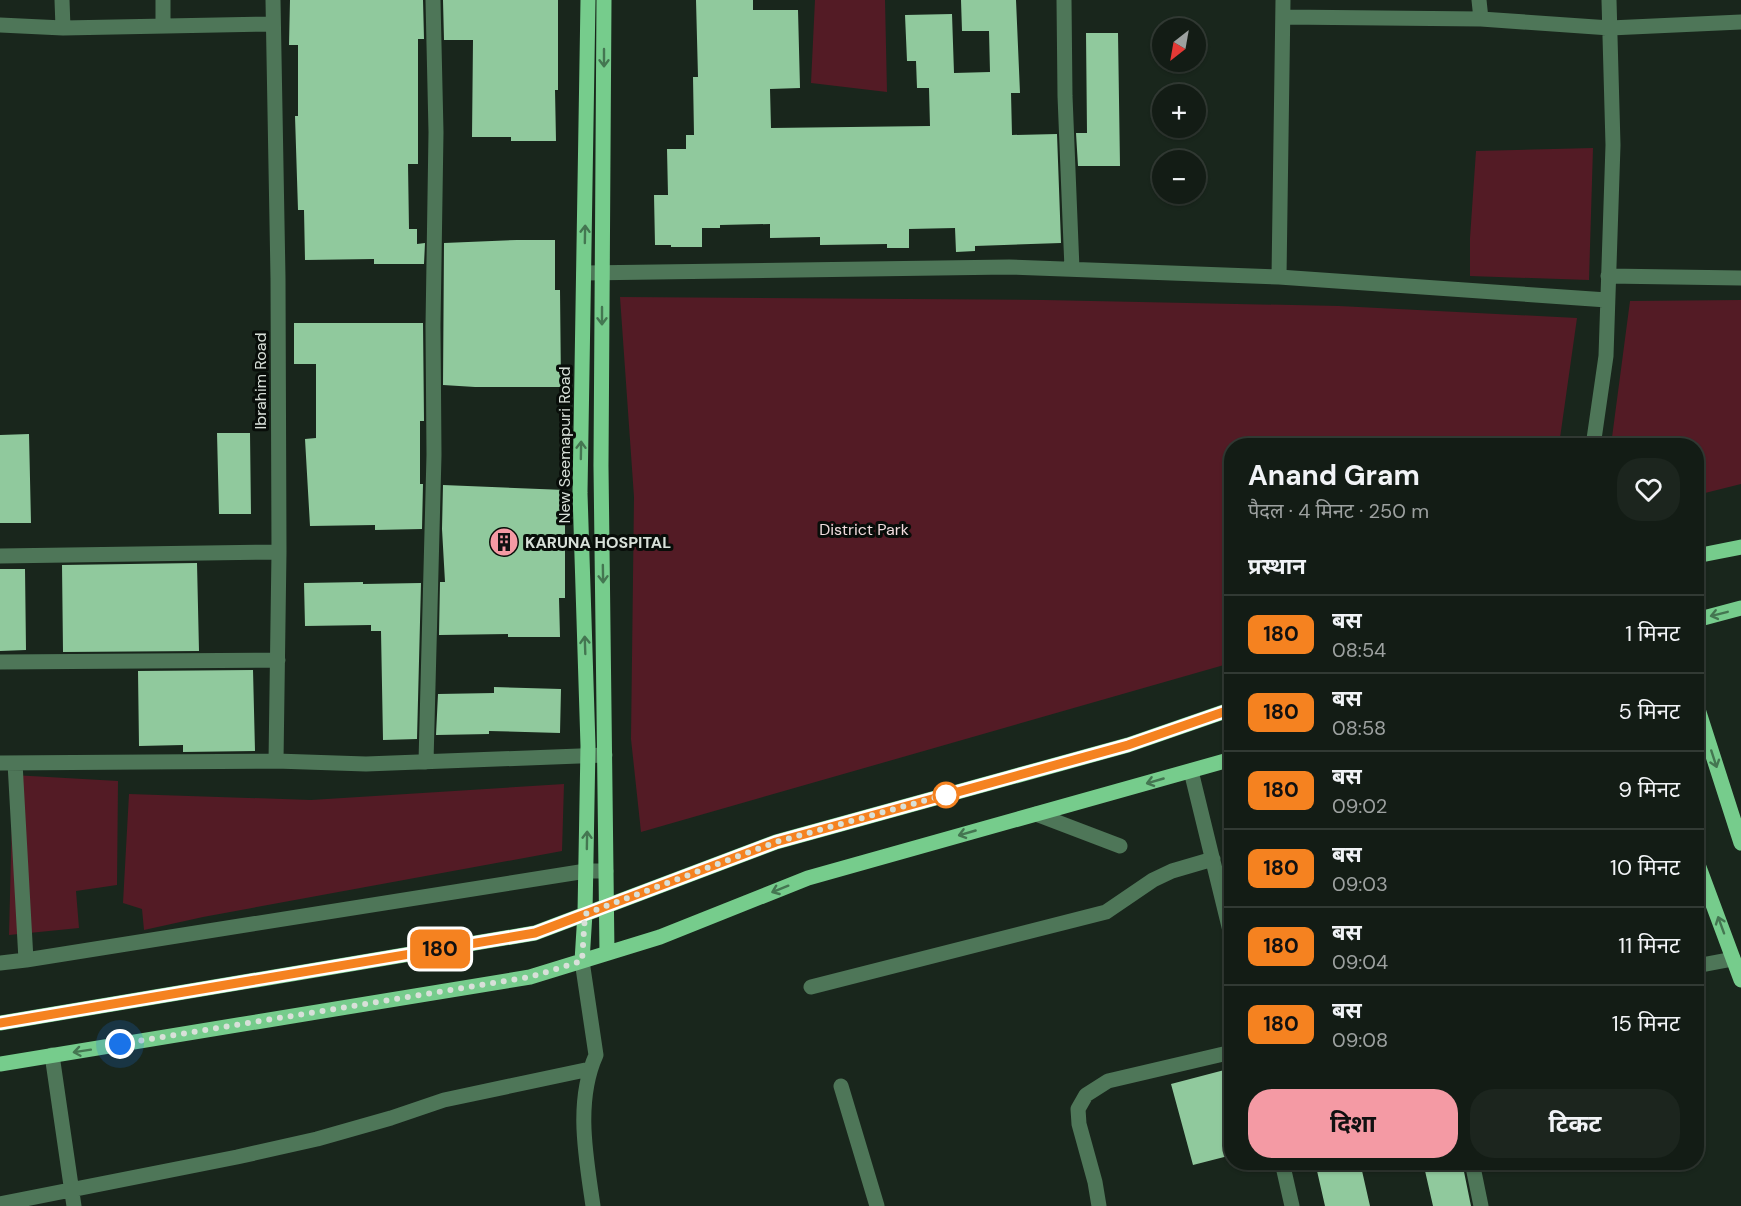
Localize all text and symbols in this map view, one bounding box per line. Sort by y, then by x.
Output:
north arrow [1152,18,1206,72]
map controls [1152,18,1206,204]
one-way arrow [598,48,610,68]
button: + [1152,84,1206,138]
button: − [1152,150,1206,204]
one-way arrow [579,224,591,244]
one-way arrow [596,306,608,326]
street label: Ibrahim Road [250,332,271,430]
street label: New Seemapuri Road [554,366,575,524]
one-way arrow [575,440,586,460]
text: Anand Gram [1248,457,1420,494]
button: heart [1617,458,1680,521]
text: पैदल · 4 मिनट · 250 m [1248,498,1429,524]
park label: District Park [819,519,909,540]
building icon: KARUNA HOSPITAL [488,526,520,558]
place label: KARUNA HOSPITAL [525,532,671,553]
text: प्रस्थान [1248,552,1306,581]
one-way arrow [597,564,609,584]
text: बस [1332,606,1362,635]
one-way arrow [1710,609,1729,621]
text: 1 मिनट [1625,619,1680,648]
text: 180 [1263,620,1299,648]
one-way arrow [579,635,590,655]
text: 08:54 [1332,637,1386,663]
text: बस [1332,684,1362,713]
text: 5 मिनट [1619,697,1680,726]
text: 180 [1263,698,1299,726]
text: 08:58 [1332,715,1386,741]
one-way arrow [1709,749,1720,768]
text: बस [1332,762,1362,791]
text: 9 मिनट [1618,775,1680,804]
one-way arrow [1146,776,1165,787]
text: 180 [1263,776,1299,804]
unlabelled marker [933,782,959,808]
text: 09:02 [1332,793,1387,819]
one-way arrow [958,828,977,839]
one-way arrow [581,830,592,850]
text: बस [1332,840,1362,869]
text: 10 मिनट [1610,853,1680,882]
text: 180 [1263,854,1299,882]
text: 09:03 [1332,871,1388,897]
one-way arrow [772,884,790,895]
one-way arrow [1714,916,1725,935]
text: बस [1332,918,1362,947]
line badge: 180 [406,930,474,968]
text: 11 मिनट [1618,931,1680,960]
text: 180 [1263,932,1299,960]
text: 180 [422,935,458,963]
text: 09:04 [1332,949,1388,975]
text: बस [1332,996,1362,1025]
text: 15 मिनट [1612,1009,1680,1038]
text: 180 [1263,1010,1299,1038]
text: 09:08 [1332,1027,1388,1053]
your location [105,1029,135,1059]
one-way arrow [72,1045,92,1056]
button: दिशा [1248,1089,1458,1158]
button: टिकट [1470,1089,1680,1158]

